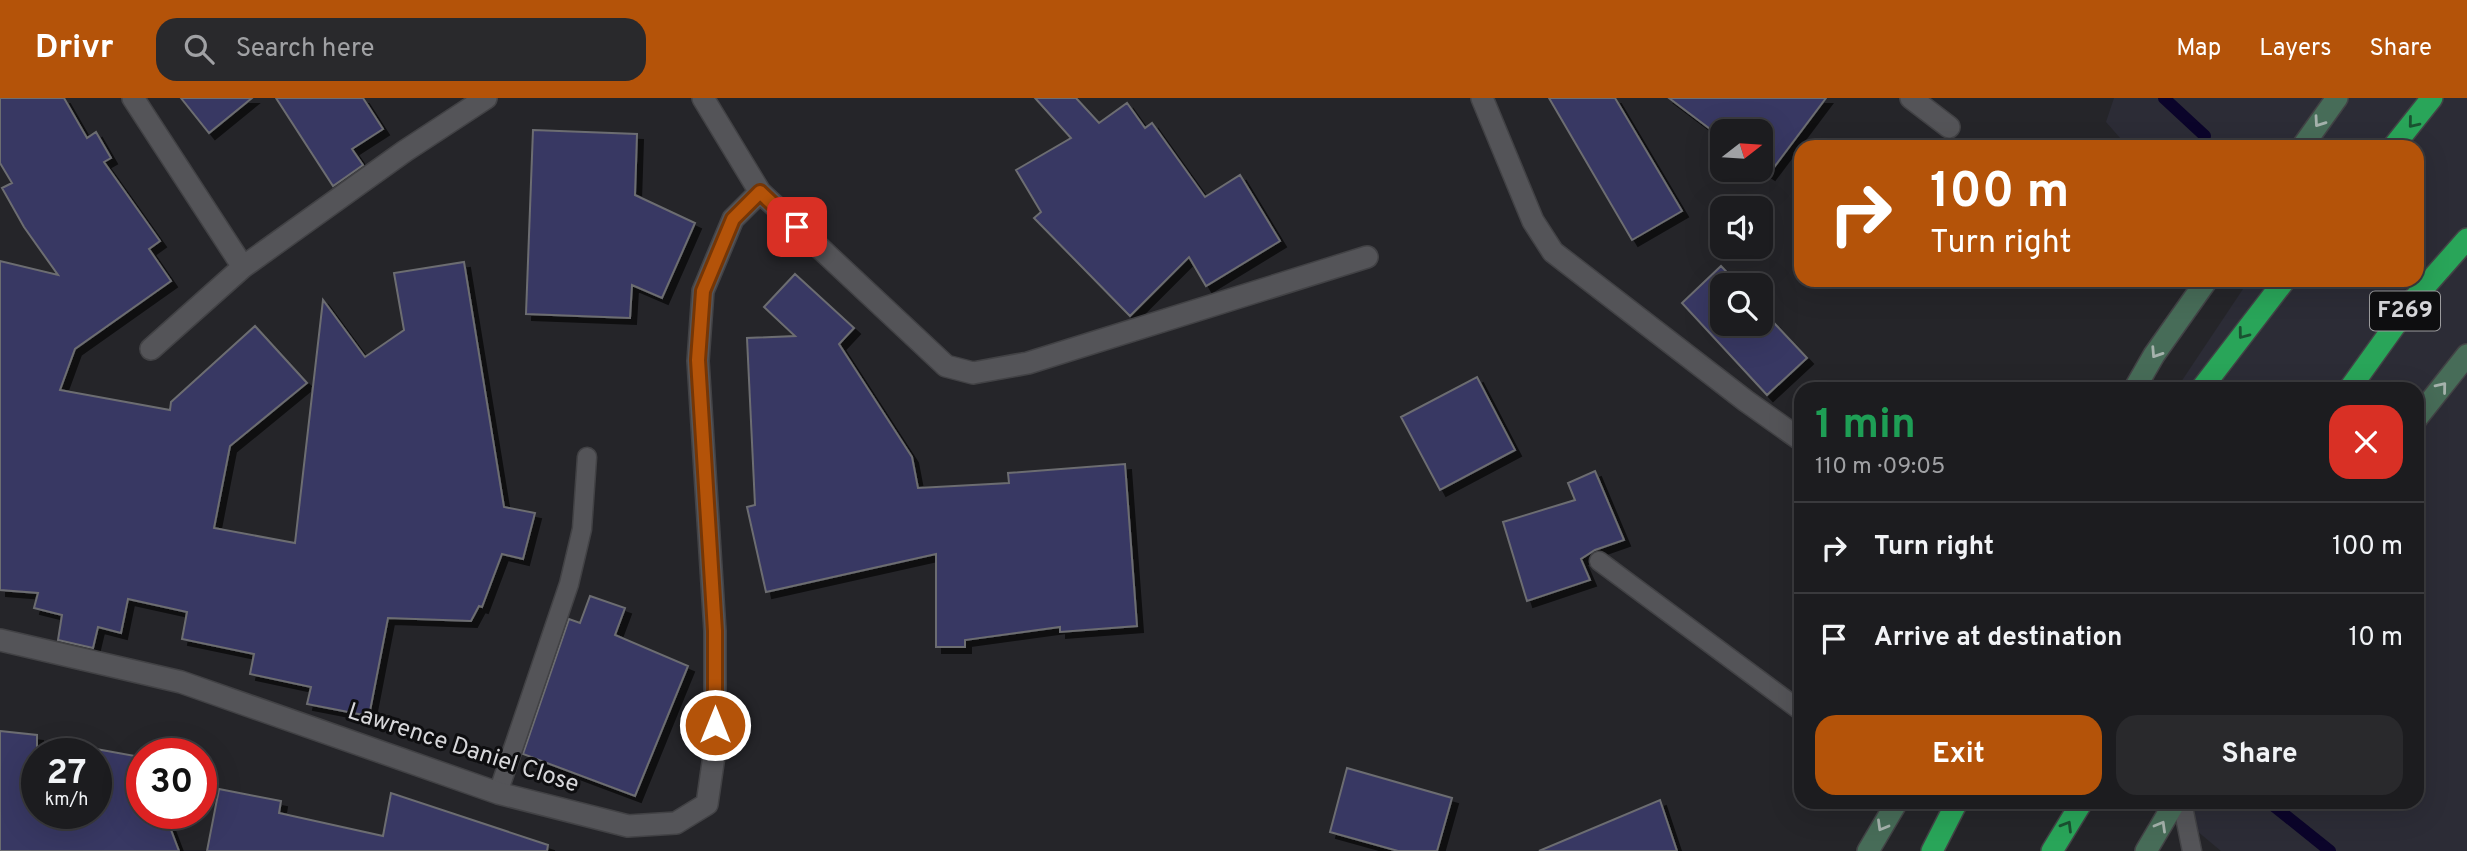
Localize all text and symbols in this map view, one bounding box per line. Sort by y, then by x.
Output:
search box [156,18,646,81]
text: Drivr [35,28,114,70]
icon: search [180,30,218,68]
text: Search here [236,33,375,66]
text: Map [2176,34,2221,64]
text: Layers [2259,34,2331,64]
text: Share [2369,34,2432,64]
one-way arrow [2315,115,2328,127]
one-way arrow [2408,115,2421,127]
north arrow [1710,119,1773,182]
map controls [1710,119,1773,336]
text: 100 m [1930,163,2069,225]
icon: right [1815,168,1906,259]
button: sound [1710,196,1773,259]
pin [767,197,827,257]
icon: arrive [778,208,816,246]
text: Turn right [1930,224,2072,264]
button: search [1710,273,1773,336]
road number: F269 [2370,292,2440,330]
one-way arrow [2239,326,2252,339]
one-way arrow [2151,346,2164,359]
one-way arrow [2434,382,2446,395]
text: 1 min [1815,400,1916,453]
button: close [2329,405,2403,479]
text: 110 m · 09:05 [1815,453,1945,482]
icon: right [1815,529,1853,567]
text: Turn right [1874,531,1994,564]
text: 100 m [2332,531,2403,564]
icon: arrive [1815,620,1853,658]
text: Arrive at destination [1874,622,2122,655]
text: 10 m [2348,622,2403,655]
position arrow [678,688,752,762]
street label: Lawrence Daniel Close [343,697,583,801]
button: Exit [1815,715,2102,795]
button: Share [2116,715,2403,795]
speed limit sign: 30 [126,738,217,829]
text: 27 [47,752,86,796]
text: km/h [45,789,88,812]
one-way arrow [1877,819,1890,832]
one-way arrow [2058,821,2071,834]
one-way arrow [2153,821,2166,834]

